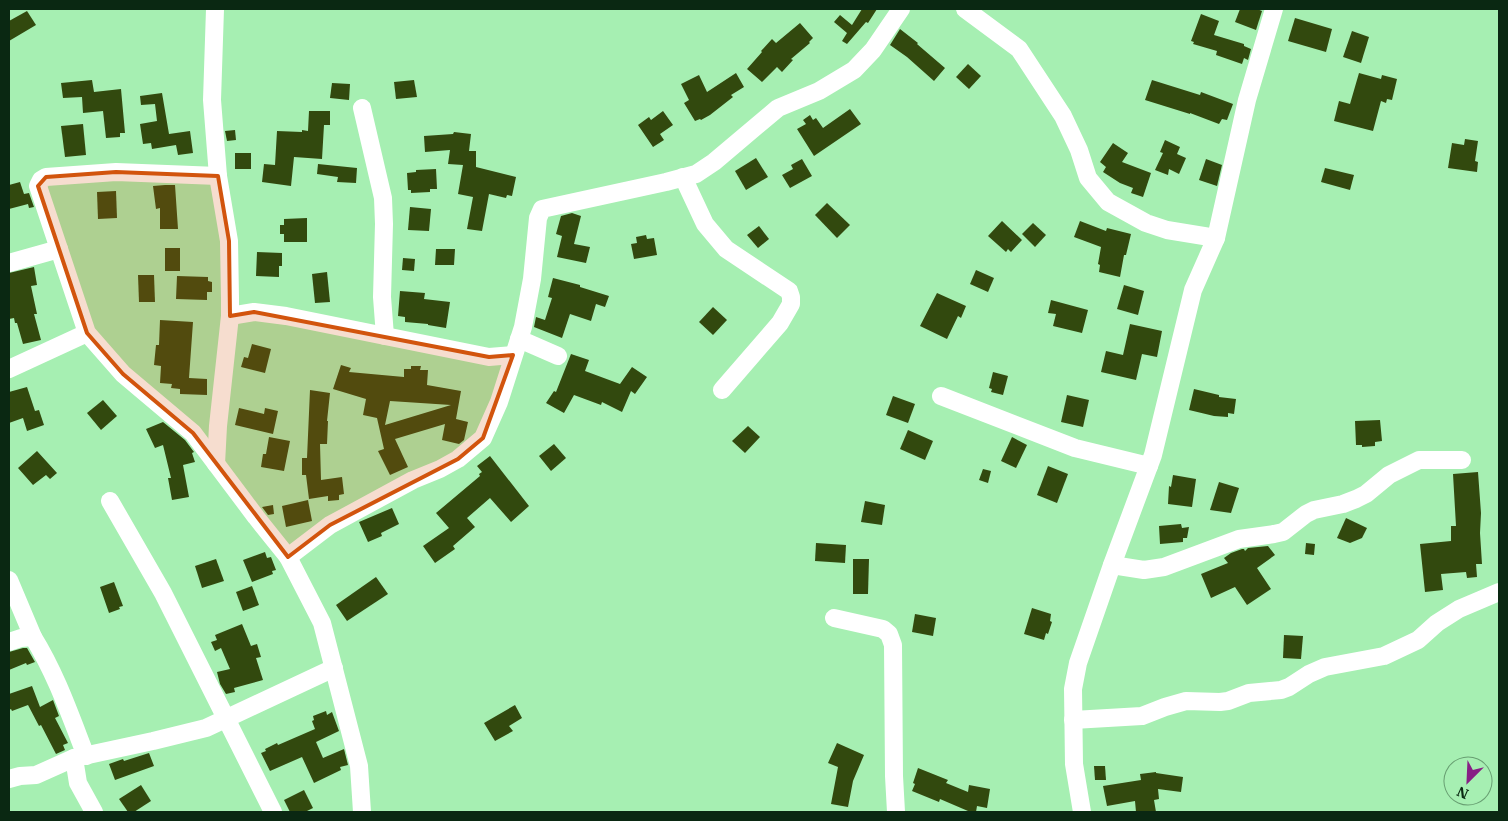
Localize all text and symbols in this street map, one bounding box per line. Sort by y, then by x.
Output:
north arrow [1443,756,1493,806]
text: N [1454,782,1471,803]

